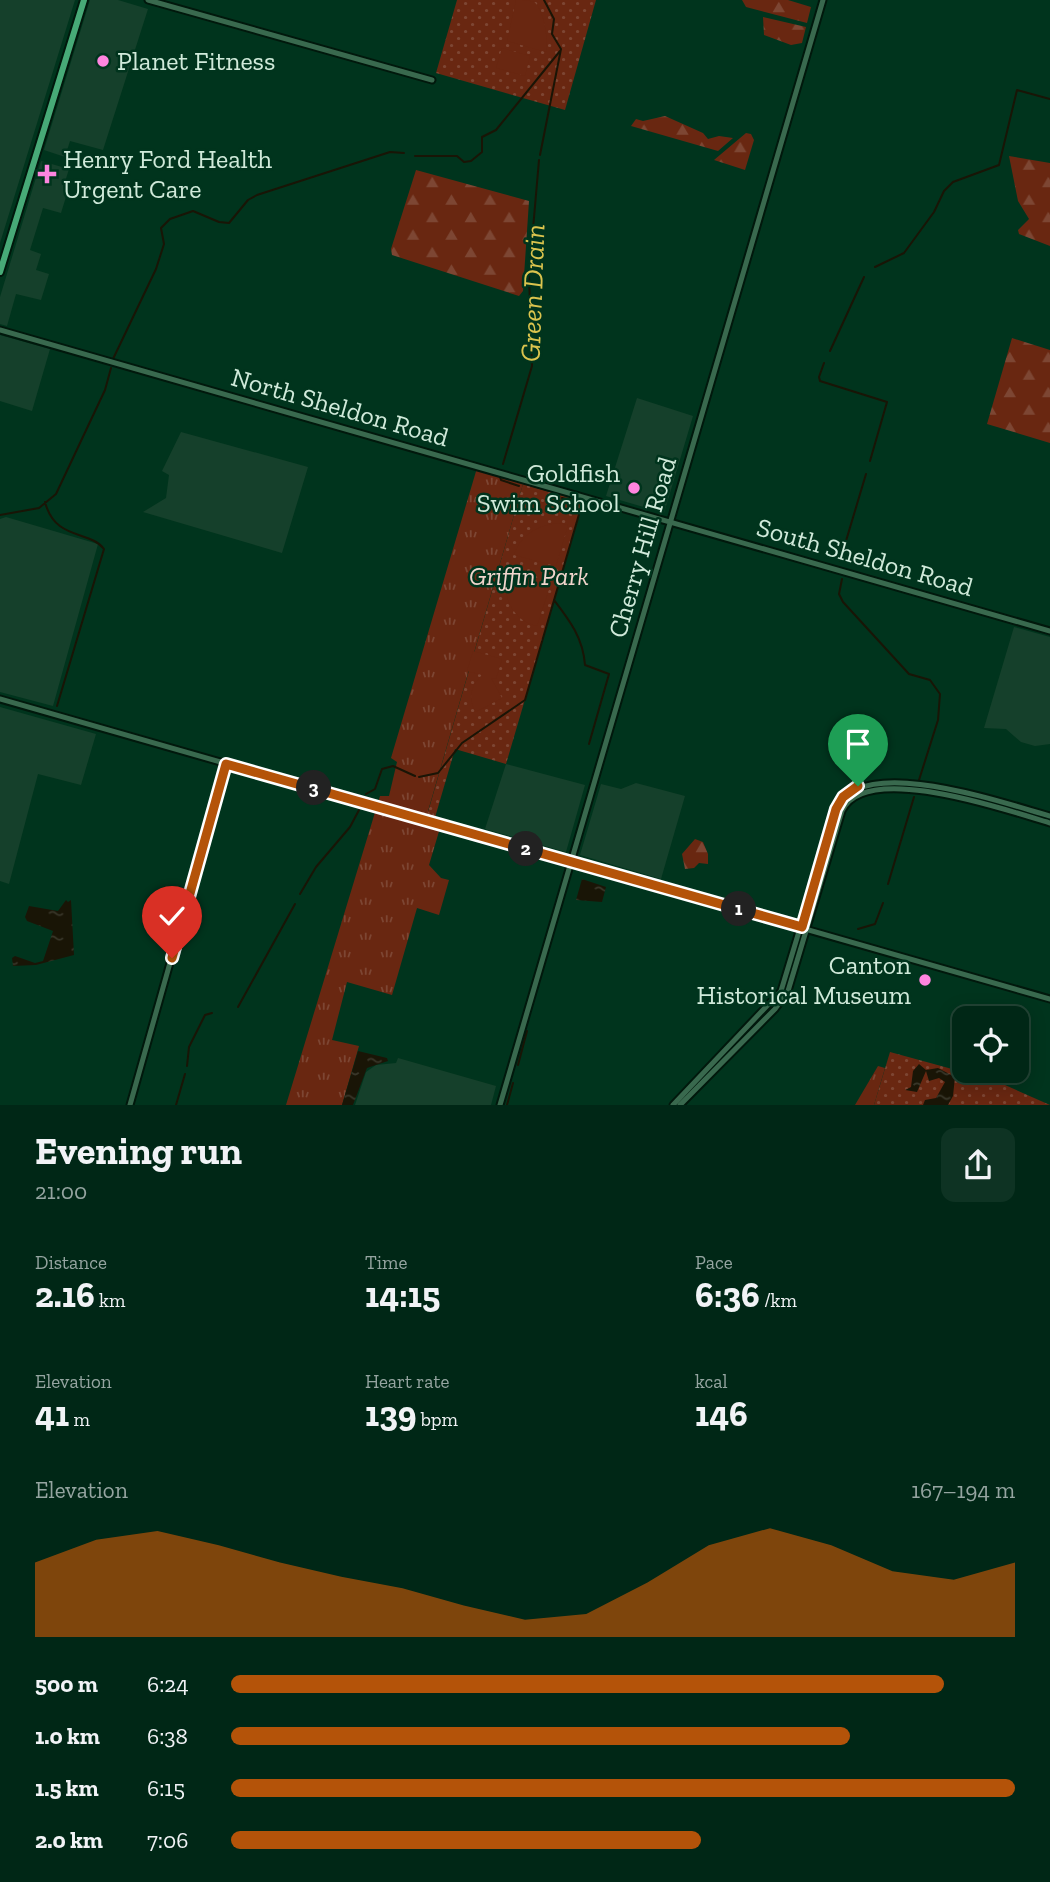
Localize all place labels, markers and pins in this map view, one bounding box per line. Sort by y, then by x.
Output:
place label: Planet Fitness [117,45,275,77]
marker: Planet Fitness [95,53,111,69]
place label: Henry Ford Health Urgent Care [63,143,272,205]
marker: Henry Ford Health Urgent Care [37,164,57,184]
place label: Goldfish Swim School [477,457,620,519]
marker: Goldfish Swim School [626,480,642,496]
pin [828,714,888,786]
pin: 3 [296,770,332,806]
pin: 2 [508,832,544,866]
pin [142,886,202,958]
pin: 1 [722,892,756,926]
place label: Canton Historical Museum [696,949,912,1011]
marker: Canton Historical Museum [917,972,933,988]

